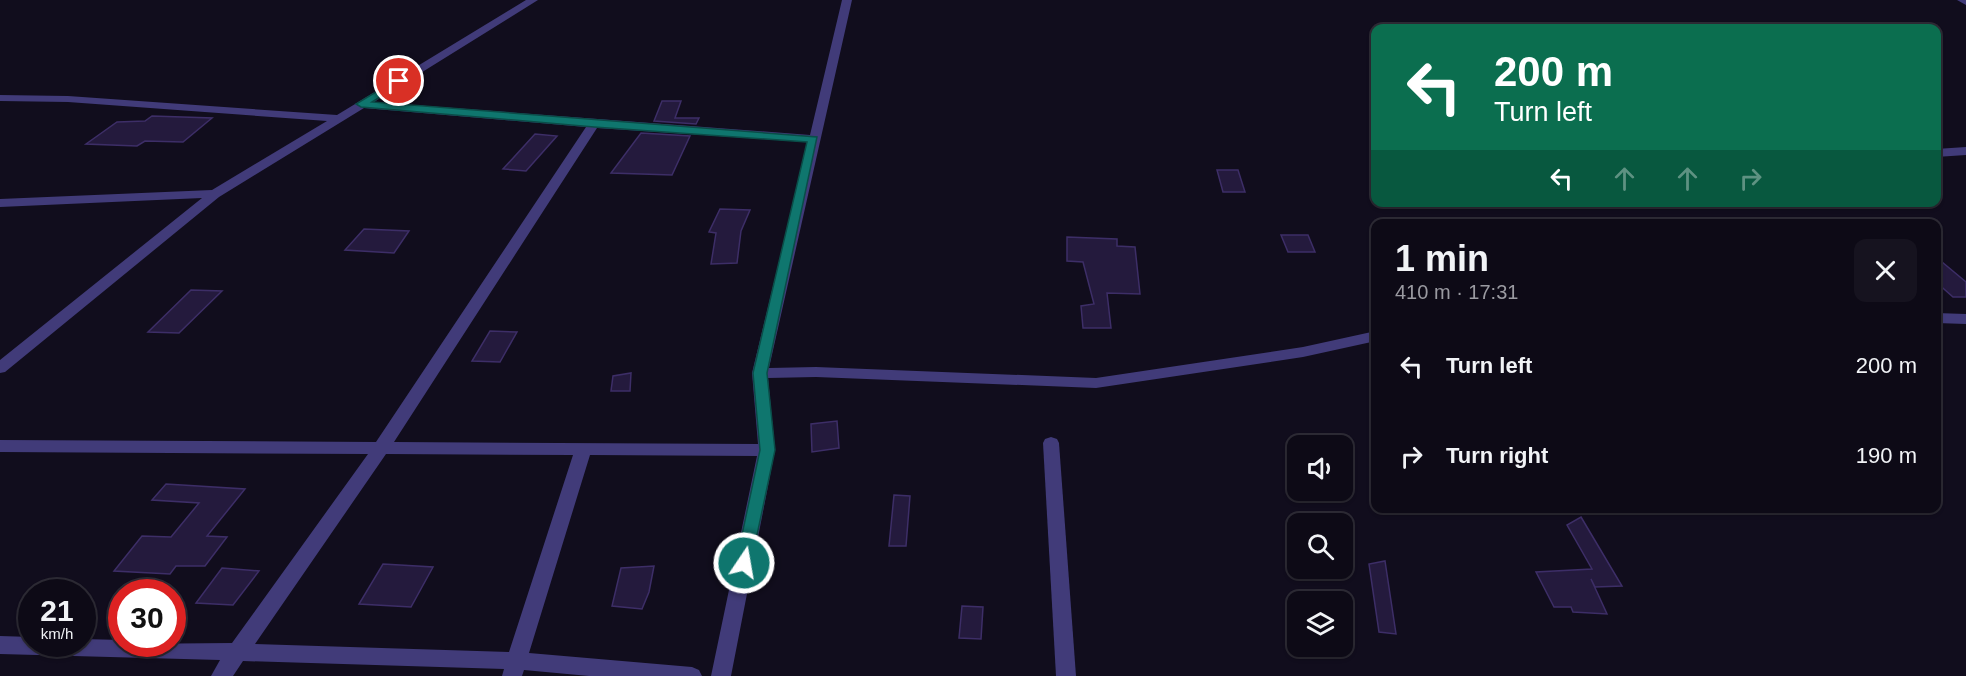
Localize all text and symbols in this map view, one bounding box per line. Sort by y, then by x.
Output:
icon: left [1395,48,1473,126]
text: 200 m [1494,48,1613,95]
pin [373,55,424,106]
icon: arrive [382,64,415,97]
text: Turn left [1494,97,1592,127]
icon: left [1545,162,1578,195]
icon: ahead [1608,162,1641,195]
icon: ahead [1671,162,1704,195]
icon: right [1734,162,1767,195]
text: 1 min [1395,238,1489,279]
button: close [1854,239,1917,302]
text: 410 m · 17:31 [1395,281,1518,303]
icon: left [1395,350,1428,383]
text: Turn left [1446,353,1532,378]
text: 200 m [1856,353,1917,378]
map controls [1287,435,1353,657]
button: sound [1287,435,1353,501]
icon: right [1395,440,1428,473]
text: Turn right [1446,443,1548,468]
text: 190 m [1856,443,1917,468]
button: search [1287,513,1353,579]
position arrow [712,531,776,595]
speed limit sign: 30 [108,579,186,657]
button: layers [1287,591,1353,657]
text: 21 [40,594,74,627]
text: km/h [41,625,73,642]

